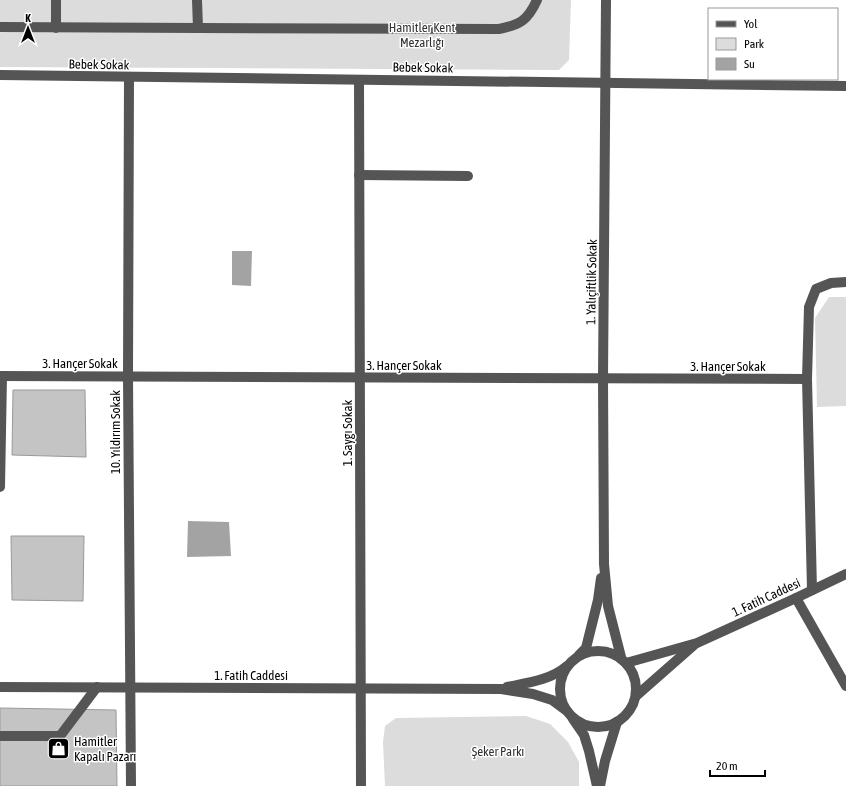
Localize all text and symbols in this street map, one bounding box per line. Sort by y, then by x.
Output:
north arrow [8,8,48,48]
legend [708,8,838,80]
text: K [25,12,31,24]
text: Yol [744,17,758,31]
park label: Hamitler Kent Mezarlığı [389,20,456,50]
text: Park [744,37,765,51]
street label: Bebek Sokak [69,56,130,73]
text: Su [744,57,755,71]
street label: Bebek Sokak [393,59,454,76]
street label: 1. Yalıçiftlik Sokak [583,239,600,325]
street label: 3. Hançer Sokak [42,356,118,371]
street label: 3. Hançer Sokak [366,358,442,373]
street label: 3. Hançer Sokak [690,359,766,374]
street label: 10. Yıldırım Sokak [108,390,123,474]
street label: 1. Saygı Sokak [340,399,355,466]
street label: 1. Fatih Caddesi [730,575,803,620]
street label: 1. Fatih Caddesi [214,668,288,683]
place label: Hamitler Kapalı Pazarı [74,734,136,764]
shop icon: Hamitler Kapalı Pazarı [45,735,71,761]
park label: Şeker Parkı [472,744,524,759]
scale bar [710,752,765,778]
text: 20 m [716,759,738,773]

